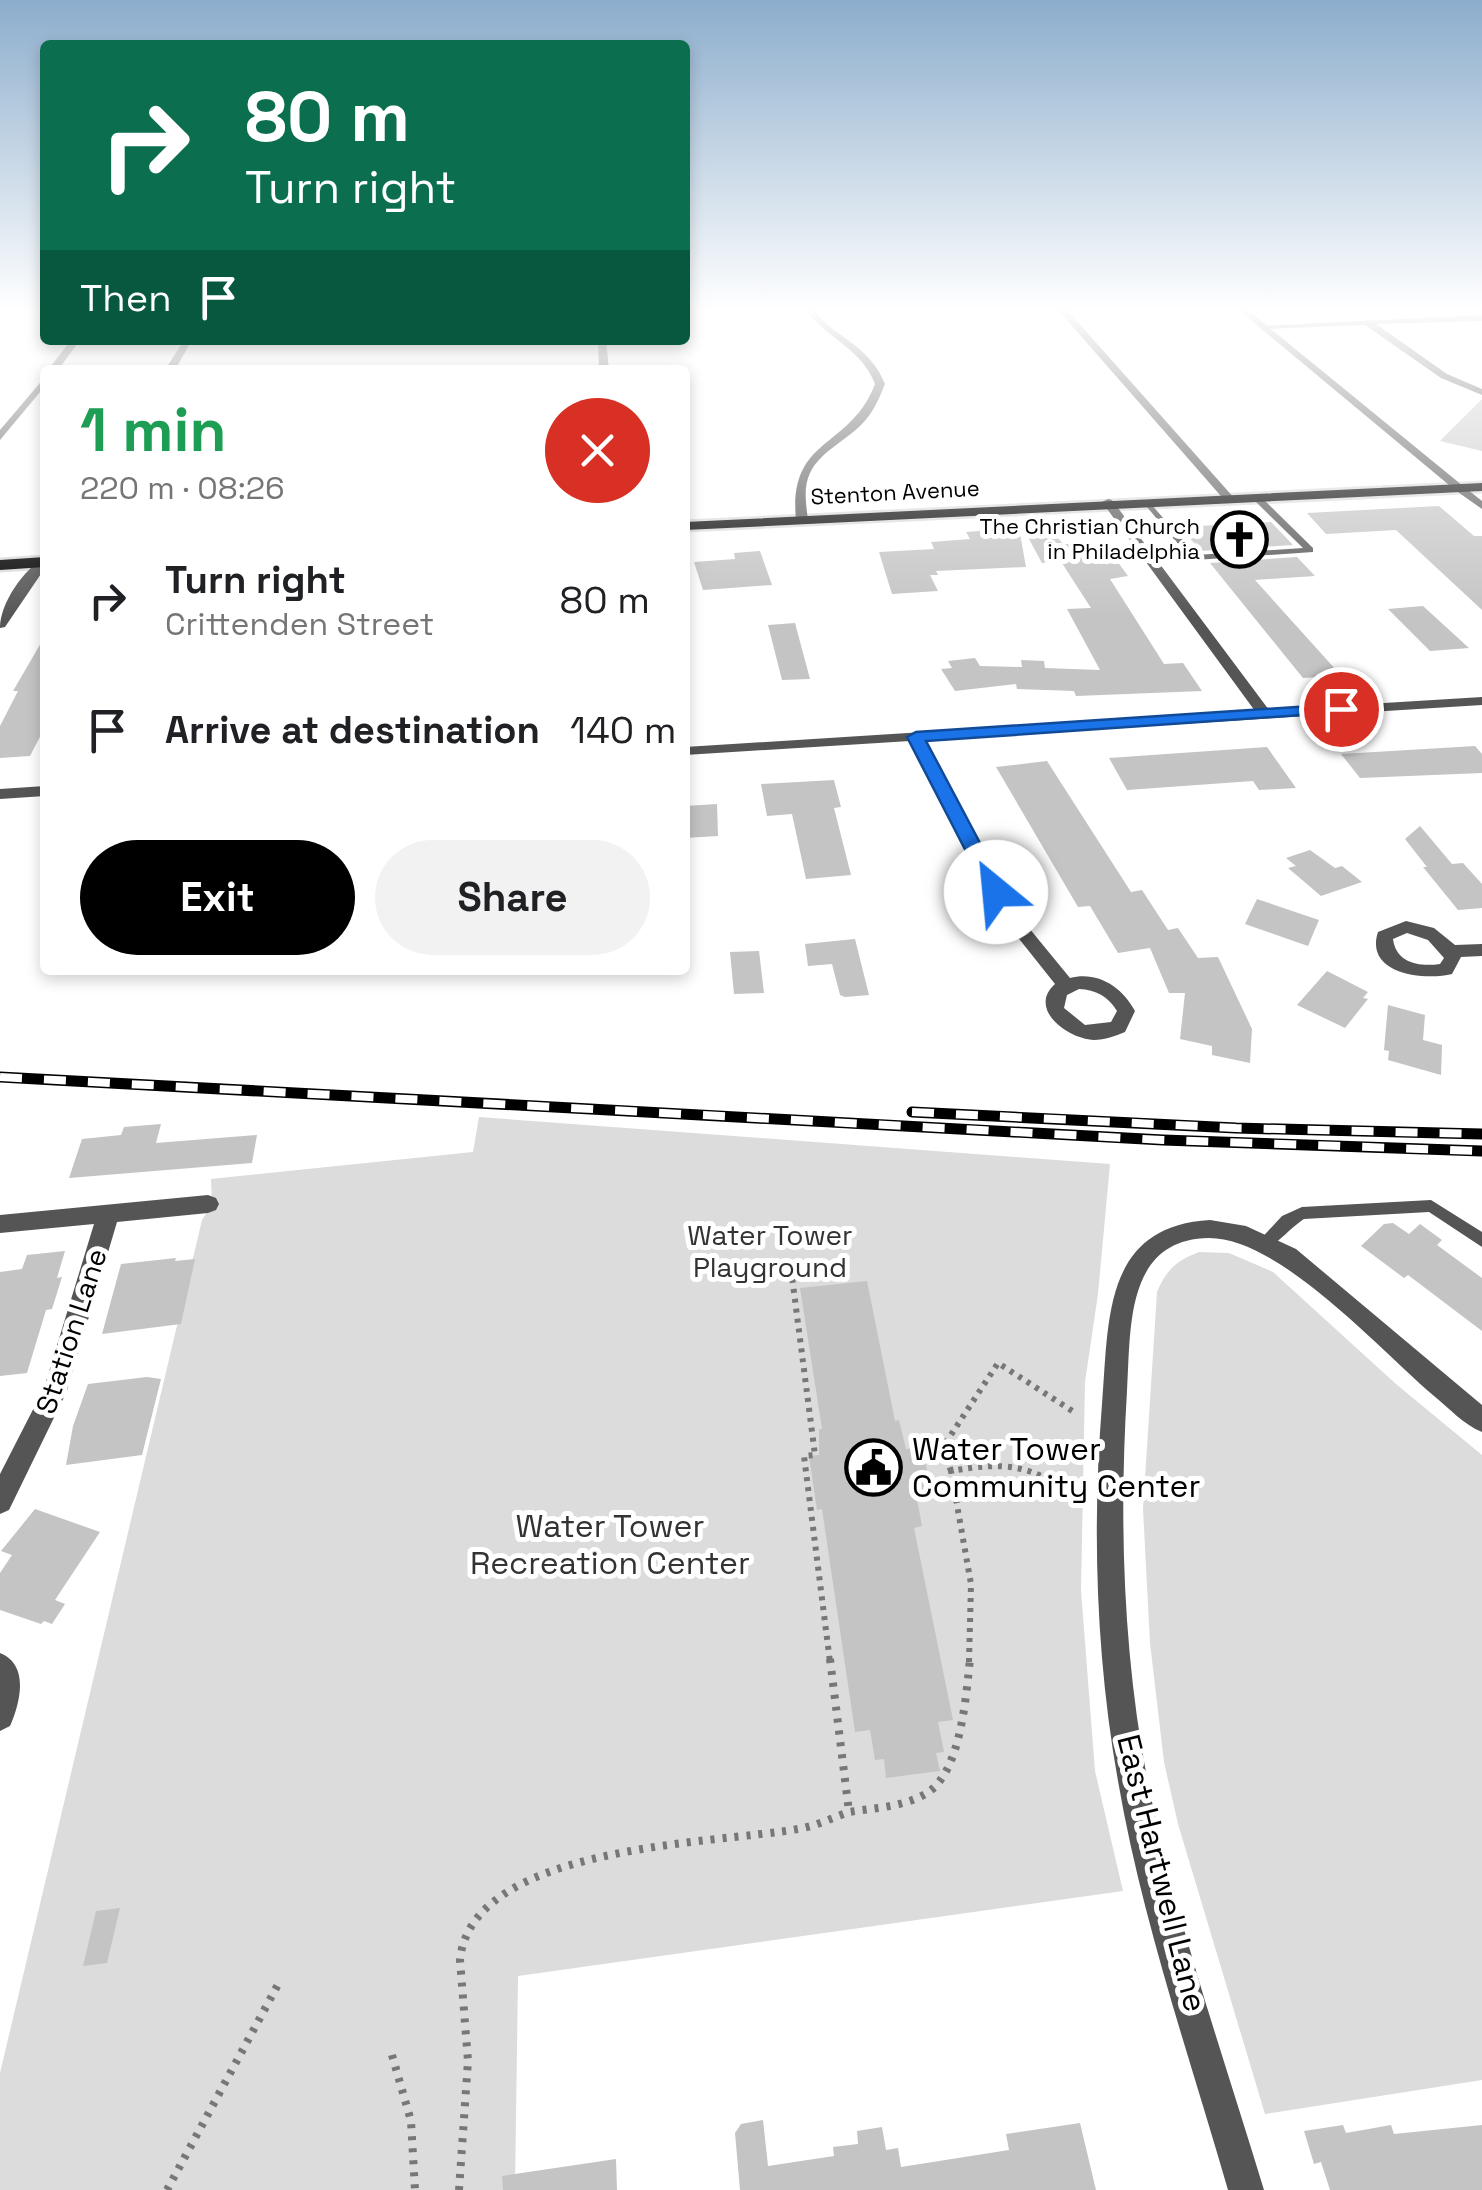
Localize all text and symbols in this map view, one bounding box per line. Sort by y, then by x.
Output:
text: 80 m [245,72,410,161]
icon: right [80,80,210,210]
text: Turn right [245,159,456,216]
icon: arrive [191,270,246,325]
text: Then [80,274,171,322]
text: 1 min [80,392,227,469]
button: close [545,398,650,503]
text: 220 m · 08:26 [80,468,285,508]
street label: Stenton Avenue [810,474,980,510]
church icon: The Christian Church in Philadelphia [1209,509,1269,569]
place label: The Christian Church in Philadelphia [980,512,1200,565]
text: Turn right [165,556,346,604]
icon: right [80,573,135,628]
text: 80 m [560,576,650,624]
text: Crittenden Street [165,604,434,644]
pin [1299,667,1384,752]
icon: arrive [1314,682,1369,737]
icon: arrive [80,703,135,758]
text: Arrive at destination [165,706,540,754]
text: 140 m [570,706,676,754]
button: Exit [80,840,355,955]
button: Share [375,840,650,955]
position arrow [944,840,1048,944]
park label: Water Tower Playground [687,1217,853,1285]
street label: Station Lane [27,1244,115,1418]
place label: Water Tower Community Center [912,1429,1200,1506]
public building icon: Water Tower Community Center [843,1437,903,1497]
park label: Water Tower Recreation Center [470,1506,750,1583]
street label: East Hartwell Lane [1108,1730,1216,2016]

